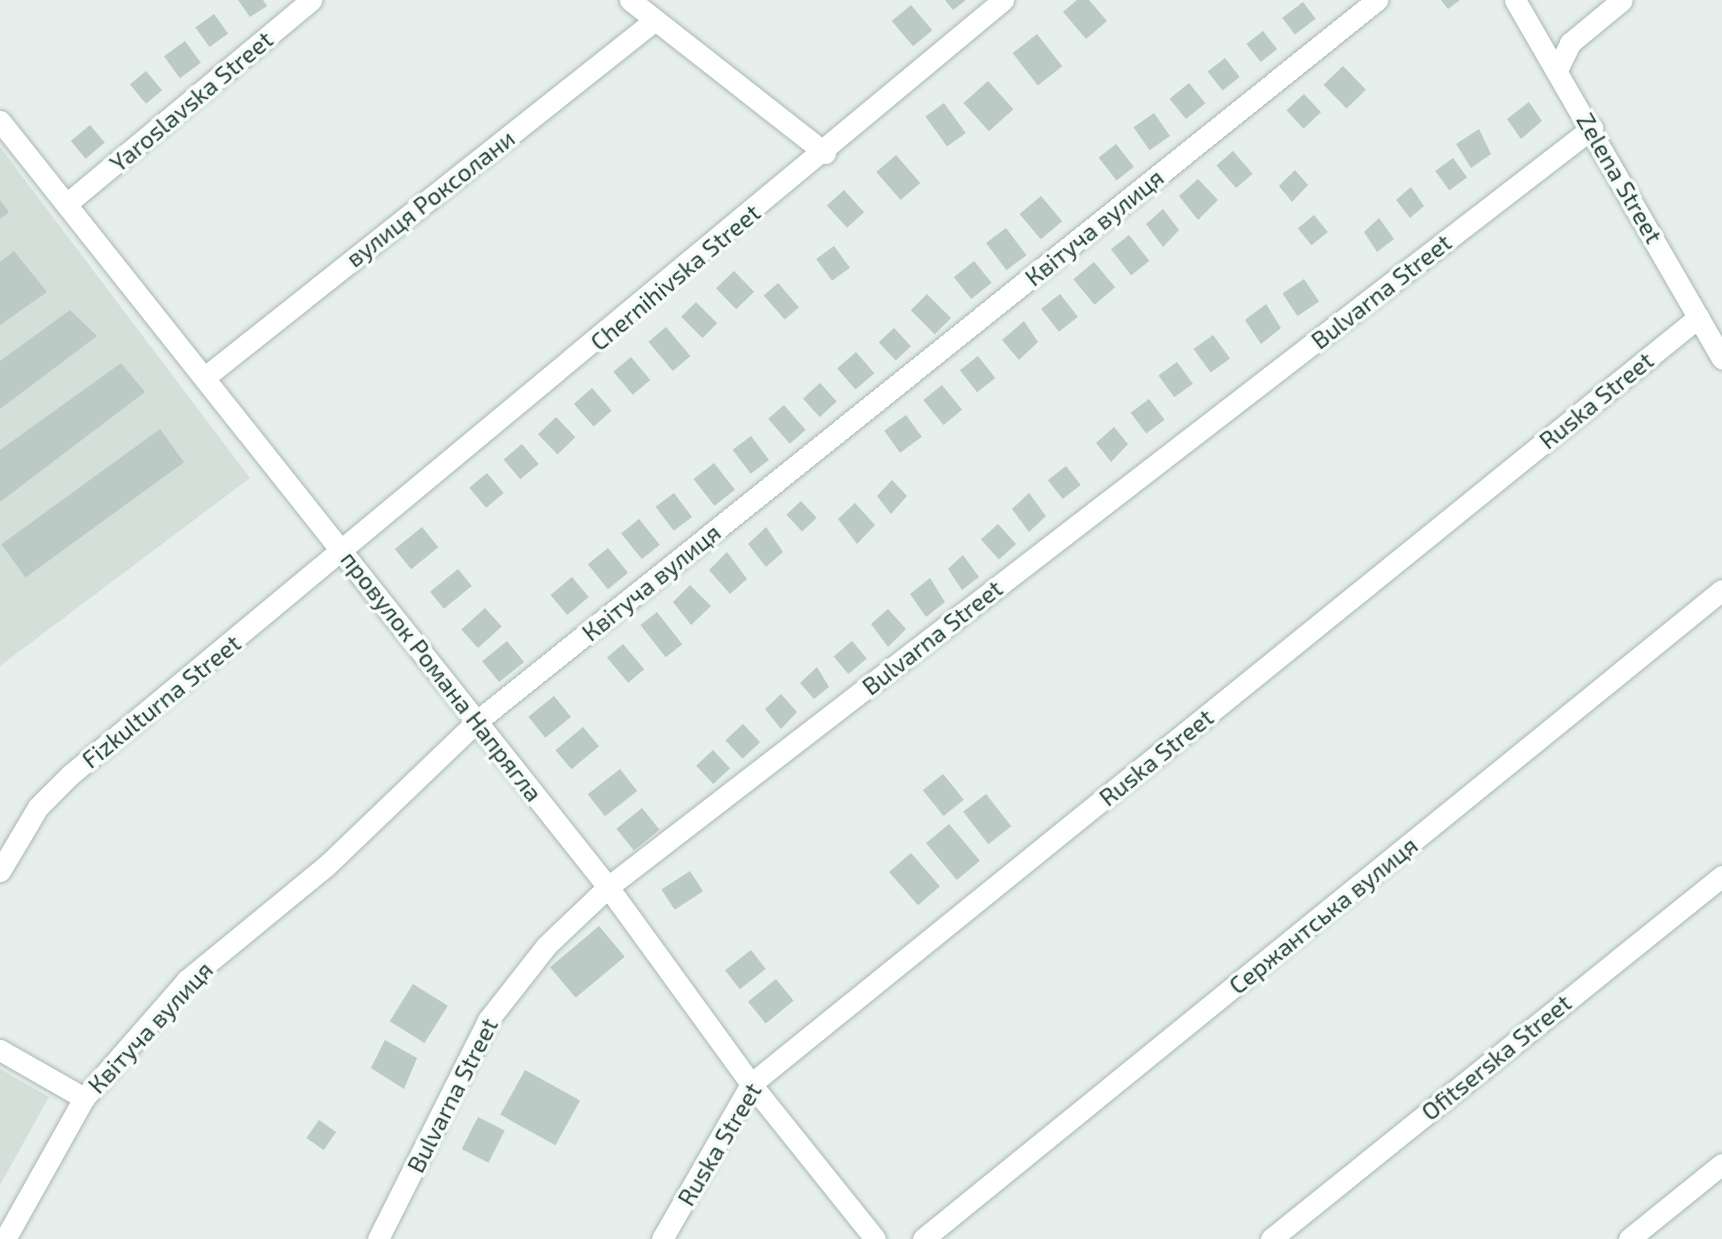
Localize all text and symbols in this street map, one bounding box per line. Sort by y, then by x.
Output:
street label: Yaroslavska Street [104,25,278,177]
street label: Zelena Street [1571,108,1669,248]
street label: вулиця Роксолани [340,123,520,273]
street label: Квітуча вулиця [1019,162,1169,292]
street label: Chernihivska Street [584,198,766,356]
street label: Bulvarna Street [1305,227,1457,355]
street label: Ruska Street [1533,345,1659,455]
street label: Квітуча вулиця [576,517,726,647]
street label: провулок Романа Напрягла [335,545,549,807]
street label: Bulvarna Street [856,573,1008,701]
street label: Fizkulturna Street [76,628,246,774]
street label: Ruska Street [1093,702,1219,812]
street label: Сержантська вулиця [1223,830,1423,1000]
street label: Квітуча вулиця [82,955,218,1099]
street label: Ofitserska Street [1415,988,1577,1126]
street label: Bulvarna Street [401,1013,503,1177]
street label: Ruska Street [671,1077,767,1211]

